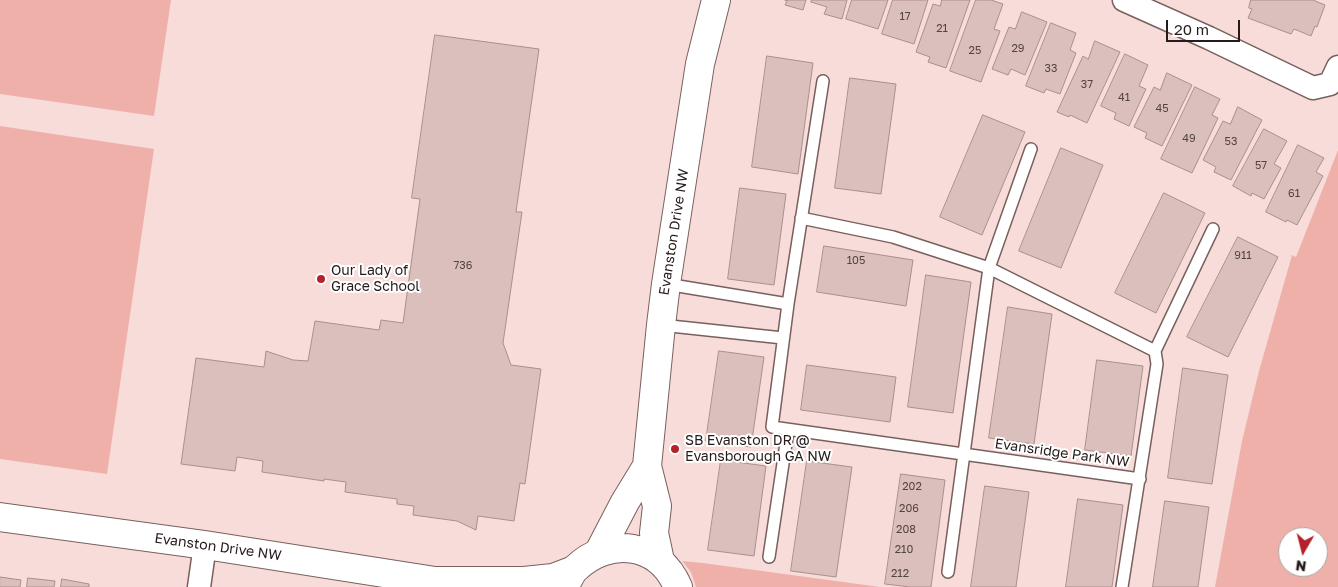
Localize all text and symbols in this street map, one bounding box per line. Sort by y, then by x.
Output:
house number: 17 [899,10,911,24]
scale bar [1168,10,1242,42]
text: 20 m [1174,20,1209,38]
house number: 21 [936,22,948,36]
house number: 29 [1011,42,1025,56]
house number: 25 [969,44,981,58]
house number: 33 [1045,62,1057,76]
house number: 37 [1081,78,1093,92]
house number: 41 [1118,91,1130,105]
house number: 45 [1155,102,1169,116]
house number: 49 [1182,132,1196,146]
house number: 53 [1225,135,1237,149]
house number: 57 [1255,159,1267,173]
street label: Evanston Drive NW [656,167,692,297]
house number: 61 [1288,187,1300,201]
house number: 911 [1234,249,1252,263]
house number: 105 [847,254,865,268]
house number: 736 [454,259,472,273]
place label: Our Lady of Grace School [331,263,420,296]
marker: Our Lady of Grace School [315,273,327,285]
place label: SB Evanston DR @ Evansborough GA NW [685,433,831,466]
street label: Evansridge Park NW [994,435,1130,471]
marker: SB Evanston DR @ Evansborough GA NW [669,443,681,455]
house number: 202 [902,480,922,494]
house number: 206 [899,502,919,516]
house number: 208 [896,523,916,537]
north arrow [1278,527,1328,577]
street label: Evanston Drive NW [153,530,283,564]
house number: 210 [895,543,913,557]
text: N [1295,557,1307,576]
house number: 212 [891,567,909,581]

